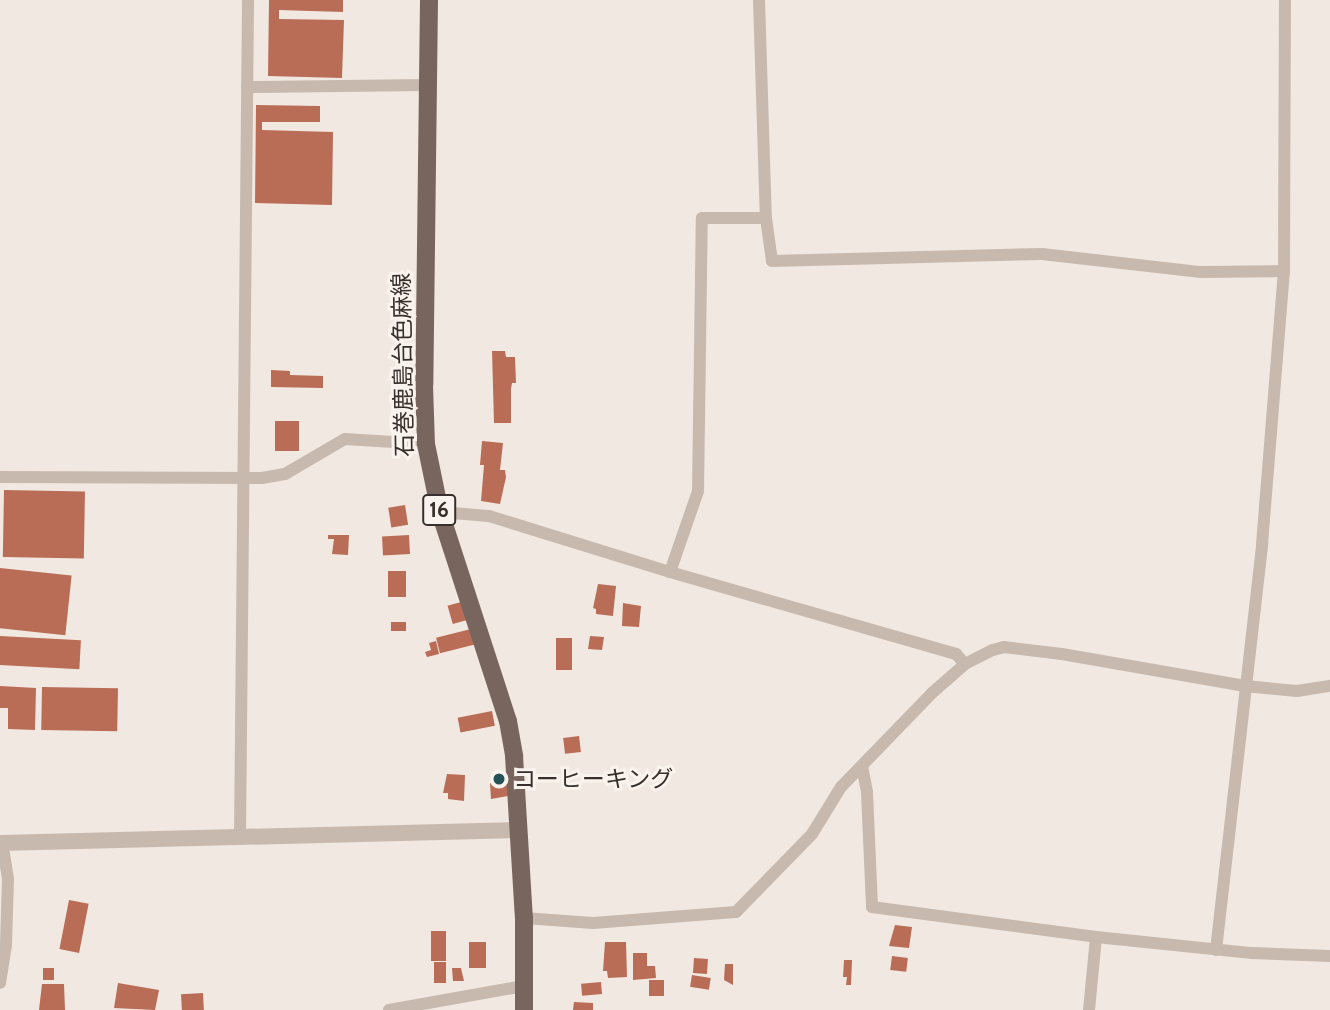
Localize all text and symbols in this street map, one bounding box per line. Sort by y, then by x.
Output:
street label: 石巻鹿島台色麻線 [388,273,418,457]
road number: 16 [422,492,457,528]
place label: コーヒーキング [513,765,674,793]
marker: コーヒーキング [491,771,507,787]

